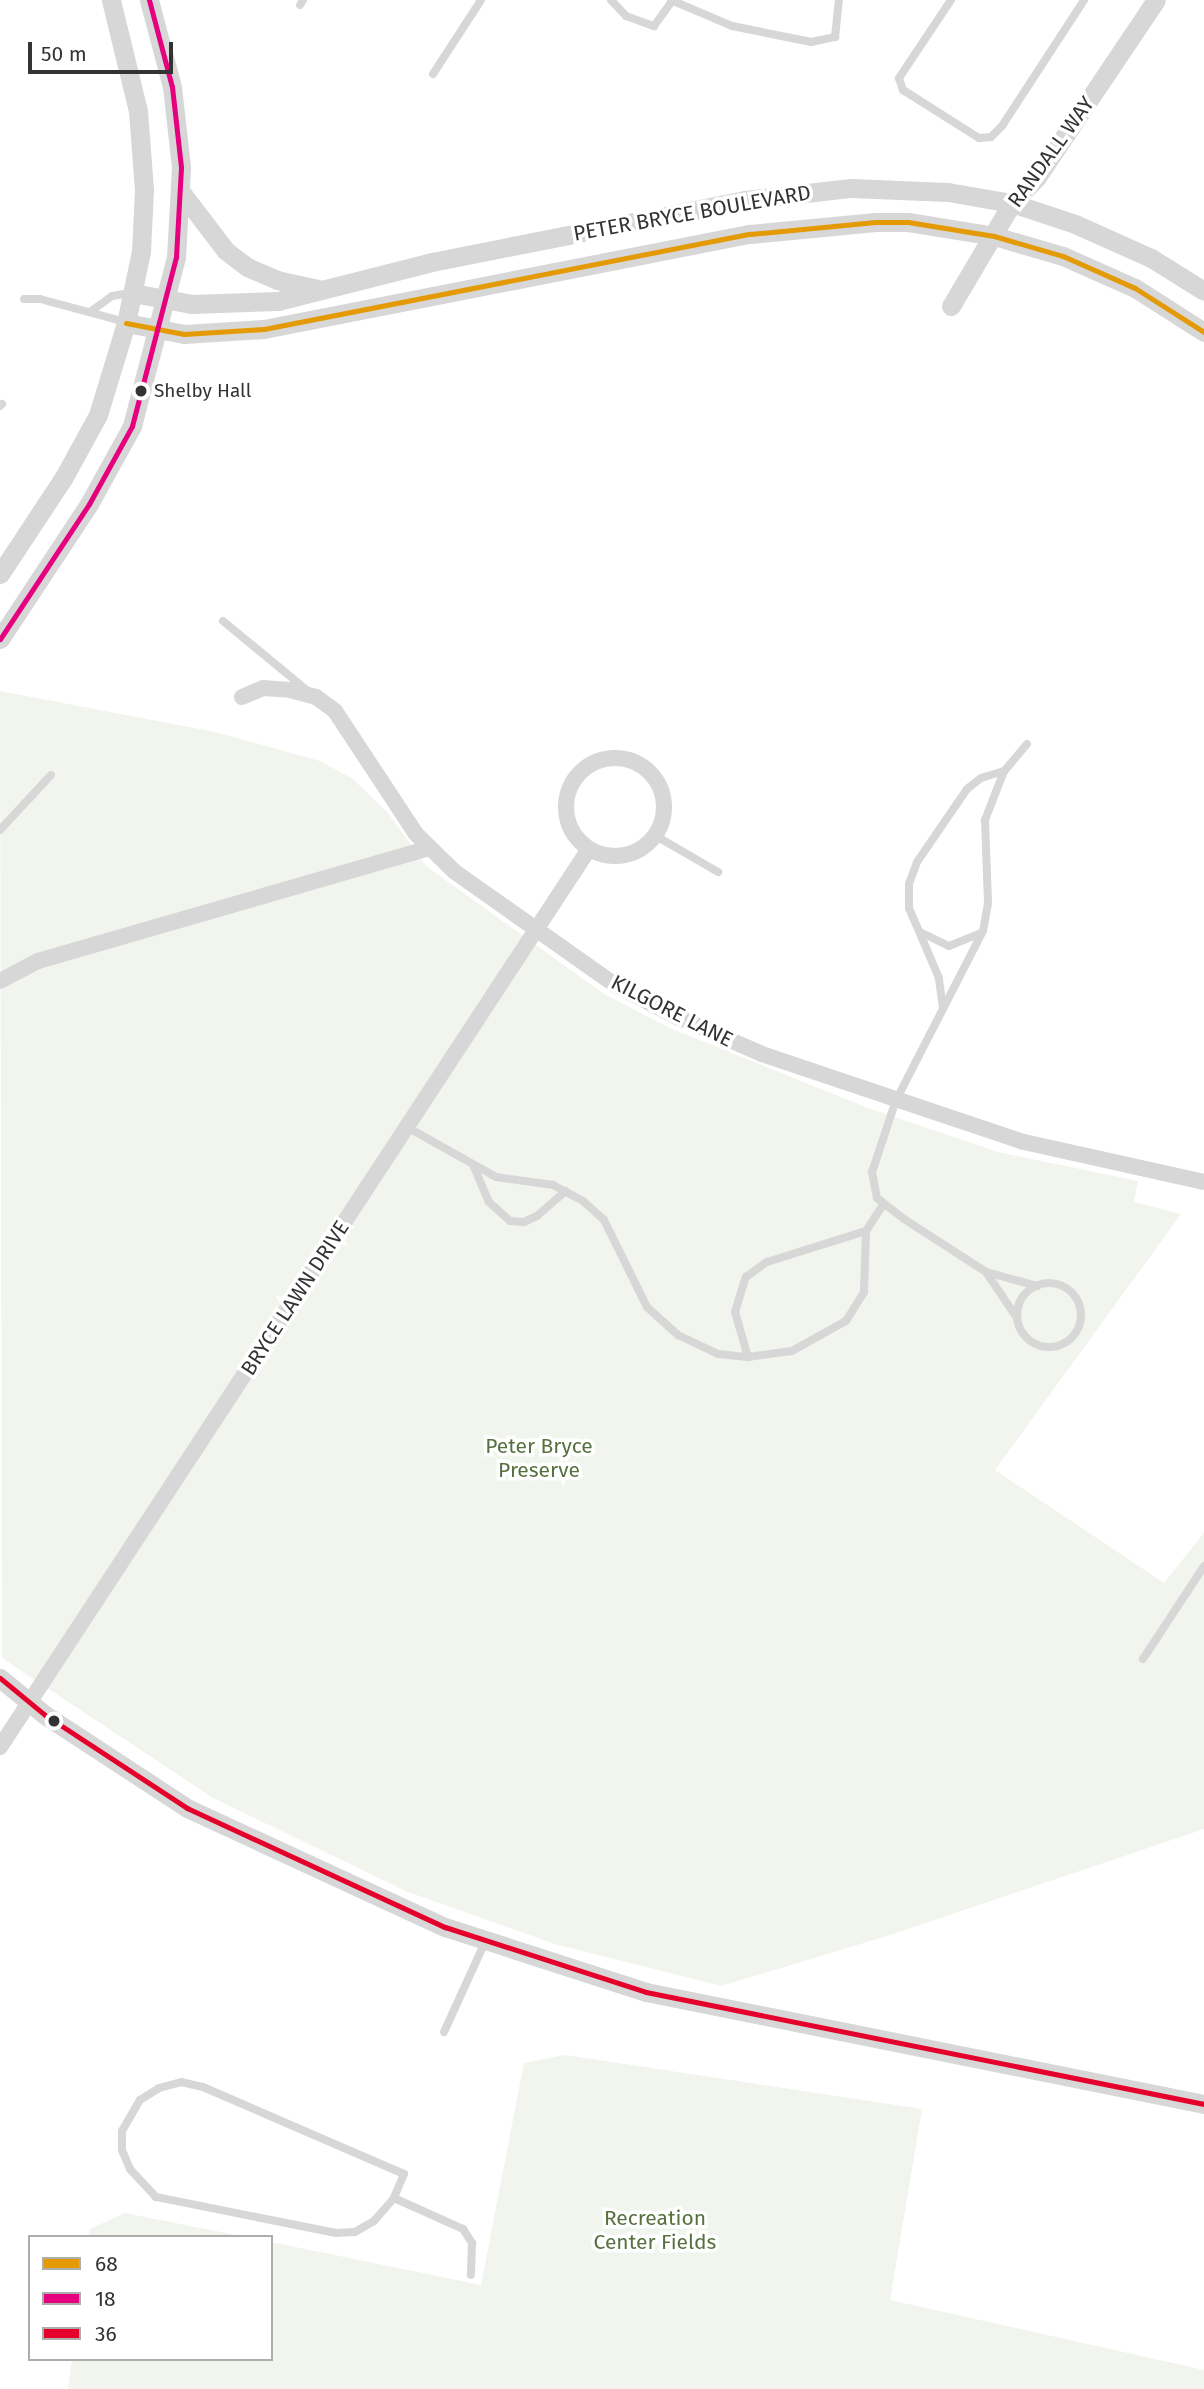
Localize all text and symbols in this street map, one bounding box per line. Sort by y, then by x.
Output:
scale bar [32,28,177,72]
text: 50 m [41,41,87,67]
street label: RANDALL WAY [1002,92,1100,212]
street label: PETER BRYCE BOULEVARD [571,180,813,246]
place label: Shelby Hall [154,380,251,402]
marker: Shelby Hall [134,384,148,398]
street label: KILGORE LANE [607,969,737,1053]
street label: BRYCE LAWN DRIVE [236,1216,354,1380]
park label: Peter Bryce Preserve [485,1433,593,1483]
unlabelled marker [47,1714,61,1728]
park label: Recreation Center Fields [594,2205,716,2255]
legend [28,2235,273,2361]
text: 68 [95,2251,118,2277]
text: 18 [95,2286,116,2312]
text: 36 [95,2321,117,2347]

